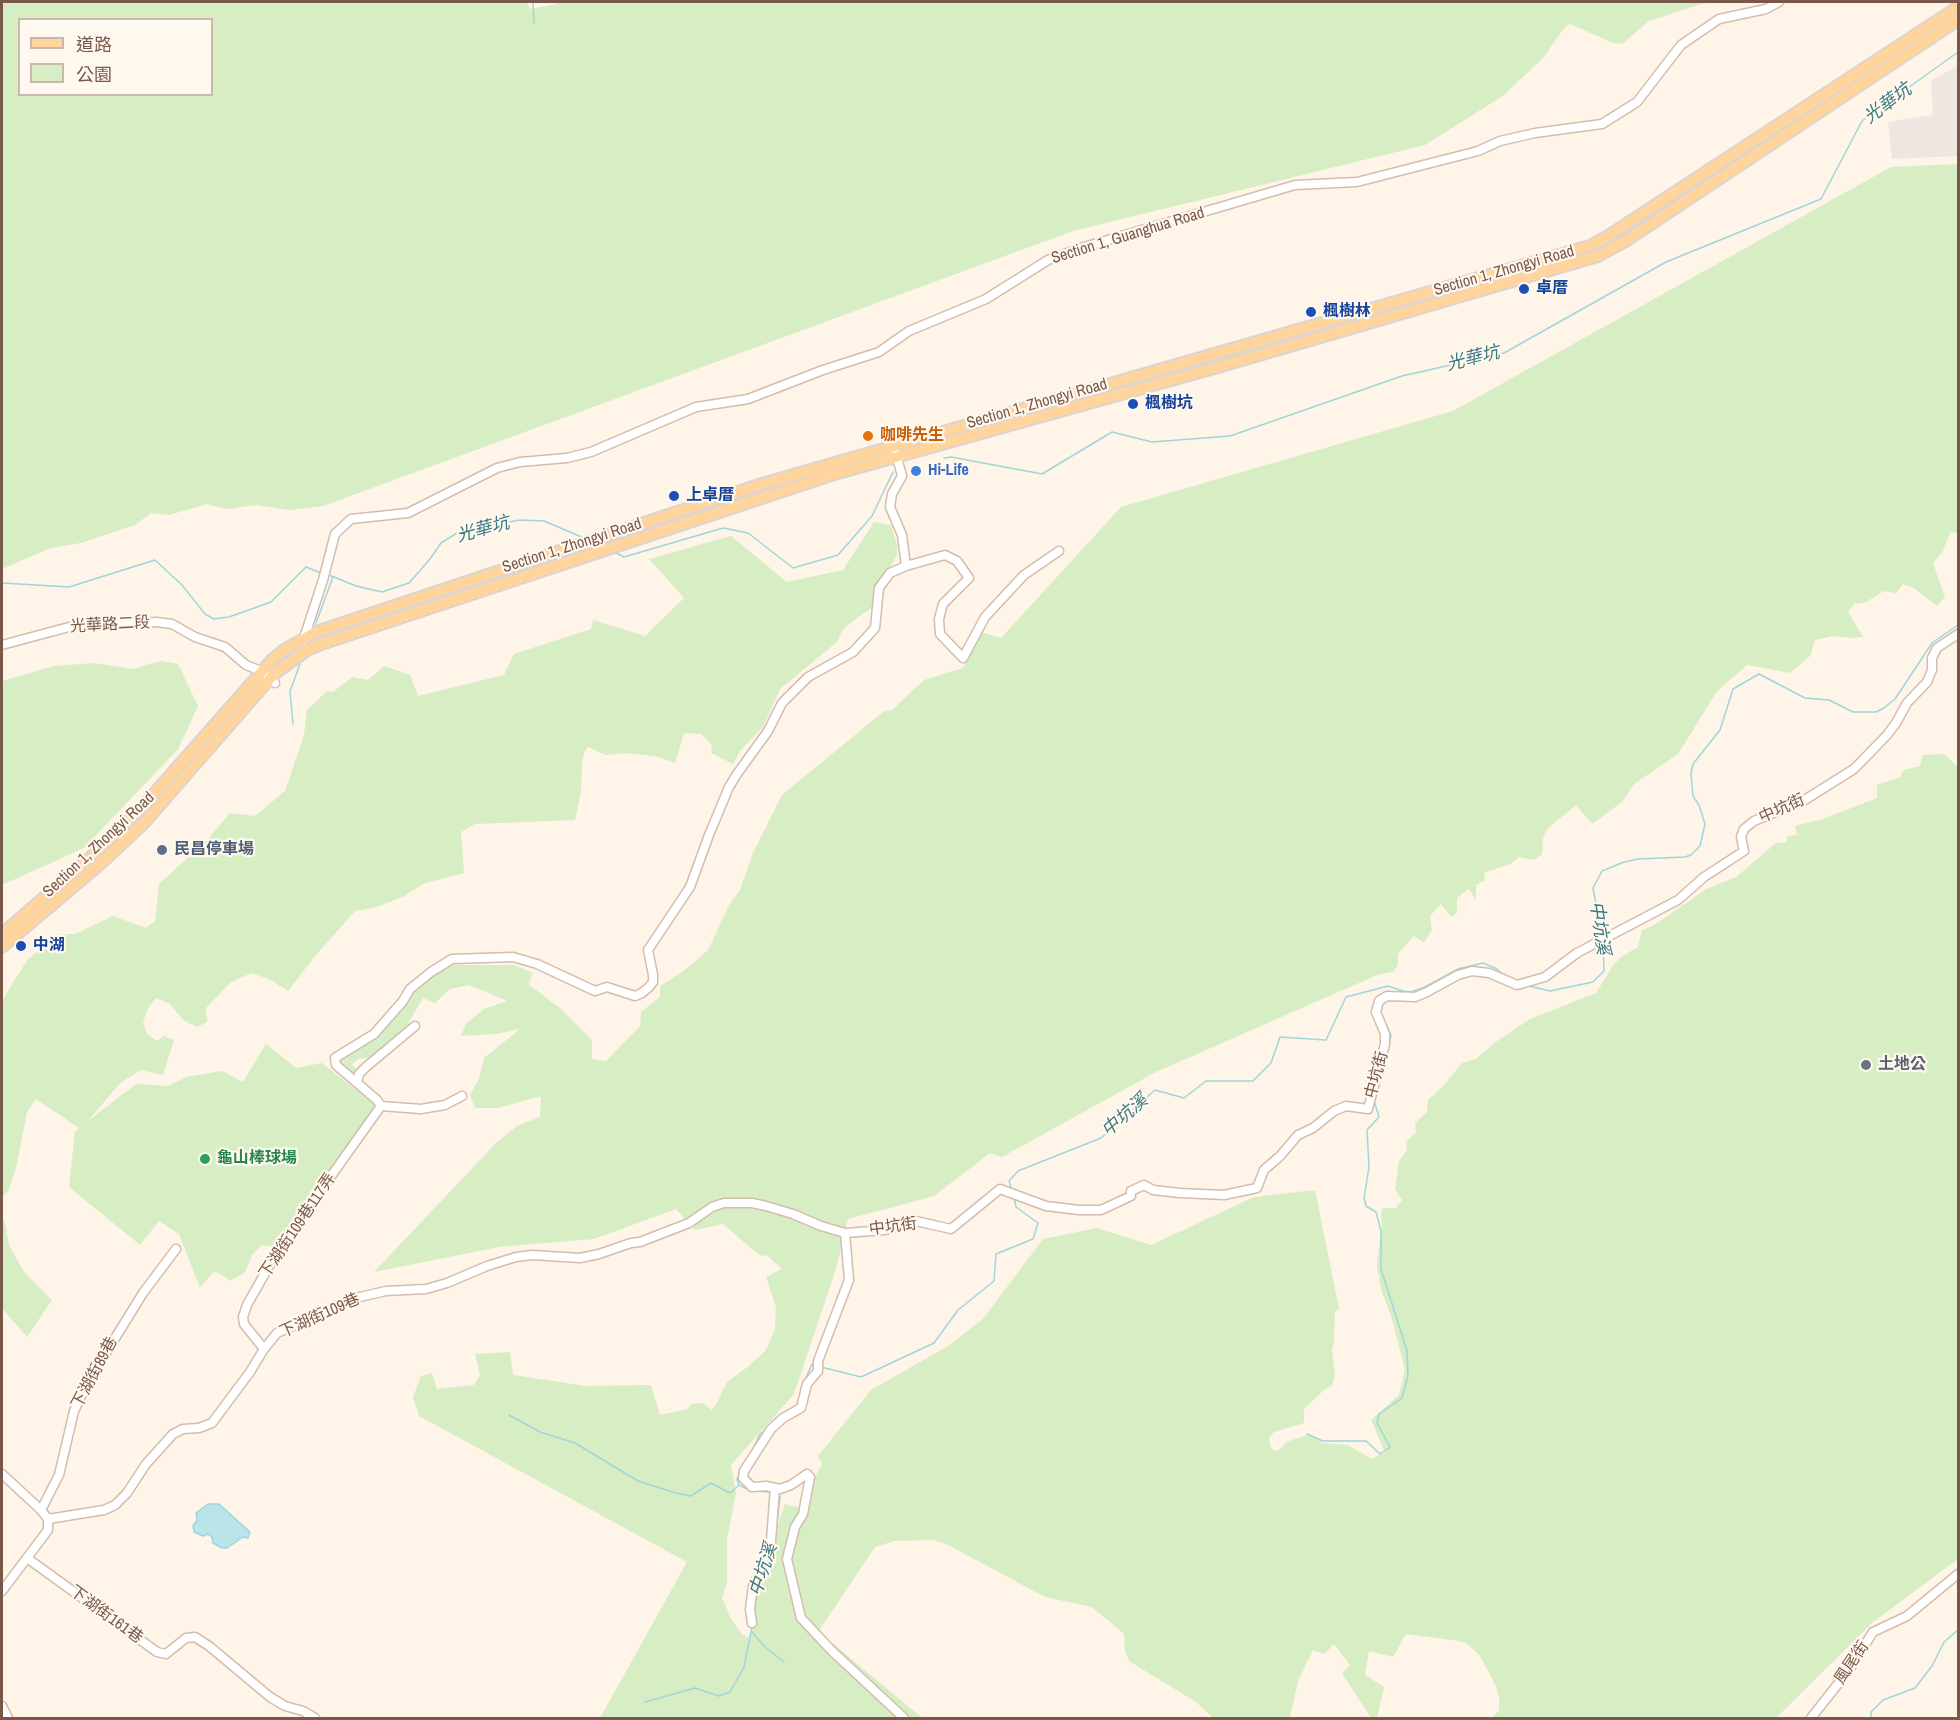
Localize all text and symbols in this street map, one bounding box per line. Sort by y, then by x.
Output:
legend [18,18,213,96]
text: 道路 [76,32,112,57]
text: 公園 [76,62,112,87]
water label: 光華坑 [1860,79,1916,129]
street label: Section 1, Guanghua Road [1049,204,1207,268]
street label: Section 1, Zhongyi Road [1432,242,1576,300]
place label: 卓厝 [1536,279,1568,299]
marker: 卓厝 [1517,282,1531,296]
place label: 楓樹林 [1323,302,1371,322]
marker: 楓樹林 [1304,305,1318,319]
water label: 光華坑 [1444,342,1502,376]
street label: Section 1, Zhongyi Road [965,375,1109,433]
place label: 楓樹坑 [1145,394,1193,414]
marker: 楓樹坑 [1126,397,1140,411]
place label: 咖啡先生 [880,426,944,446]
marker: 咖啡先生 [861,429,875,443]
place label: Hi-Life [928,461,969,481]
marker: Hi-Life [909,464,923,478]
place label: 上卓厝 [686,486,734,506]
marker: 上卓厝 [667,489,681,503]
water label: 光華坑 [454,513,512,547]
street label: Section 1, Zhongyi Road [500,514,644,578]
street label: 光華路二段 [70,613,150,637]
street label: Section 1, Zhongyi Road [39,788,159,902]
street label: 中坑街 [1756,790,1808,828]
place label: 民昌停車場 [174,840,254,860]
marker: 民昌停車場 [155,843,169,857]
water label: 中坑溪 [1585,900,1613,956]
place label: 中湖 [33,936,65,956]
marker: 中湖 [14,939,28,953]
street label: 中坑街 [1362,1049,1392,1101]
place label: 土地公 [1878,1055,1926,1075]
marker: 土地公 [1859,1058,1873,1072]
water label: 中坑溪 [1098,1090,1152,1142]
place label: 龜山棒球場 [217,1149,297,1169]
marker: 龜山棒球場 [198,1152,212,1166]
street label: 下湖街109巷117弄 [256,1170,340,1282]
street label: 中坑街 [868,1214,918,1240]
street label: 下湖街109巷 [277,1290,363,1342]
street label: 下湖街89巷 [68,1334,122,1412]
water label: 中坑溪 [745,1541,783,1599]
street label: 下湖街161巷 [66,1582,146,1648]
street label: 風尾街 [1831,1638,1873,1688]

